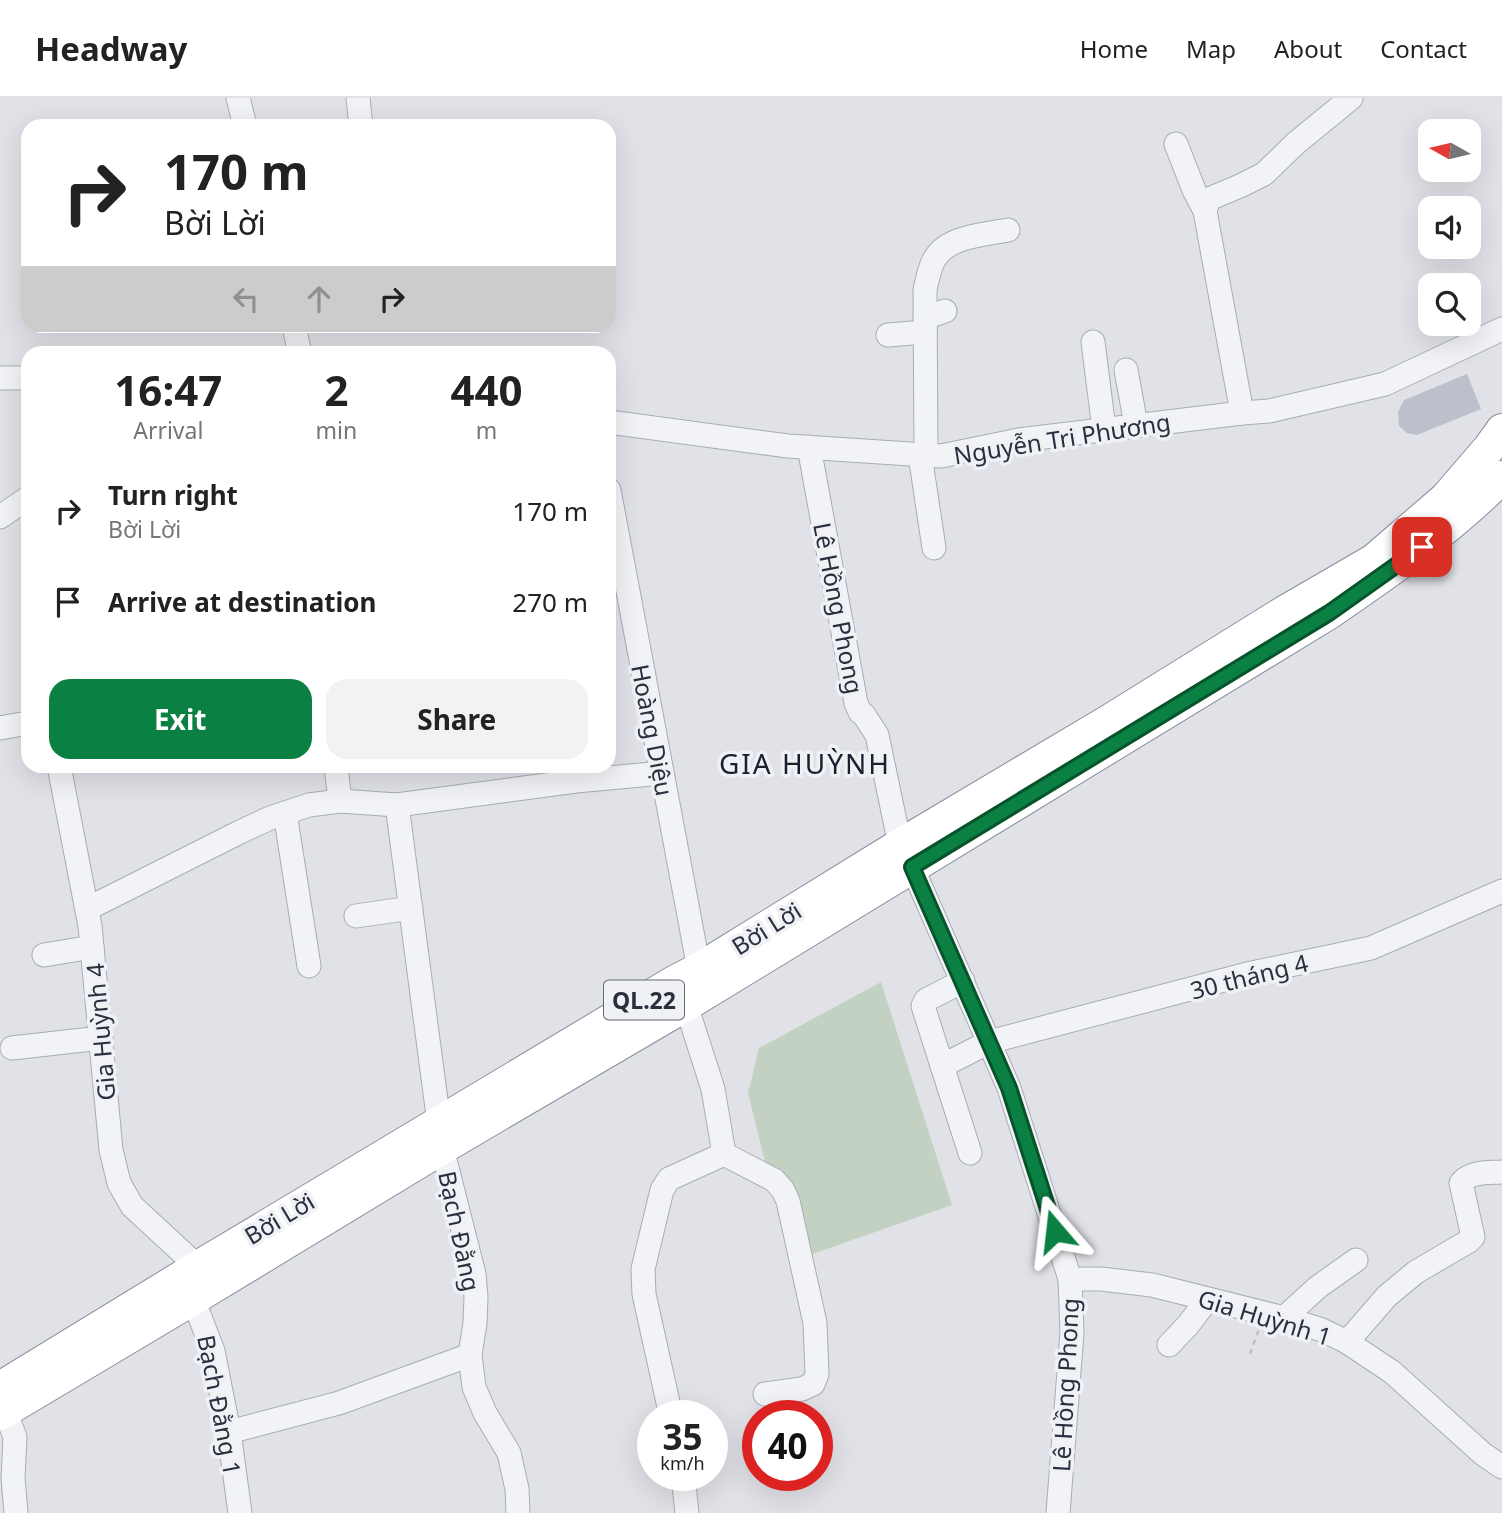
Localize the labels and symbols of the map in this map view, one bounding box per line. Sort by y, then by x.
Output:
north arrow [1418,119,1480,182]
street label: Nguyễn Tri Phương [951,405,1173,471]
pin [1392,517,1452,577]
street label: Lê Hồng Phong [806,519,872,697]
street label: Hoàng Diệu [624,661,682,799]
district label: GIA HUỲNH [719,744,891,782]
street label: Bời Lời [725,894,807,962]
street label: 30 tháng 4 [1187,945,1312,1007]
street label: Gia Huỳnh 4 [78,962,122,1102]
road number: QL.22 [604,980,684,1020]
street label: Bạch Đằng [431,1168,489,1294]
street label: Bời Lời [238,1184,320,1252]
position arrow [1018,1194,1092,1268]
street label: Gia Huỳnh 1 [1194,1281,1336,1353]
street label: Lê Hồng Phong [1044,1297,1086,1473]
street label: Bạch Đằng 1 [190,1332,250,1478]
speed limit sign: 40 [742,1400,833,1491]

